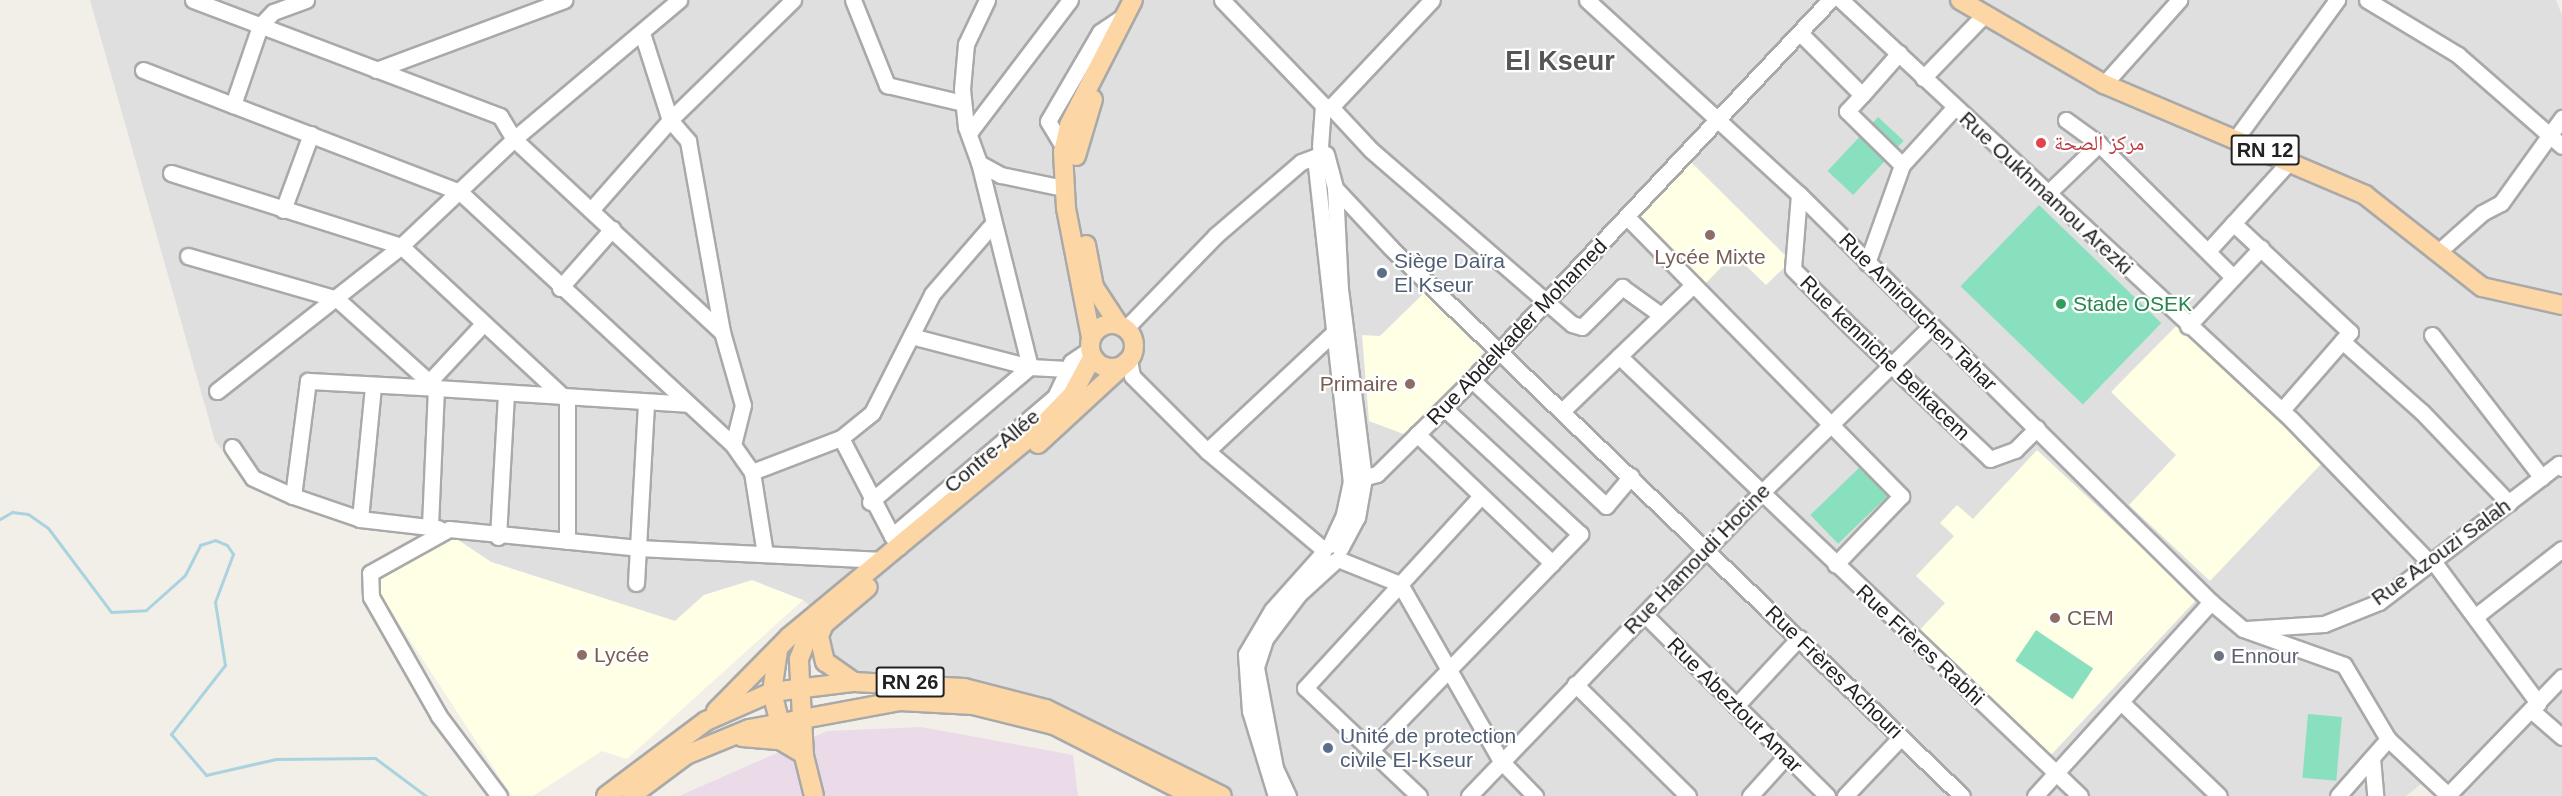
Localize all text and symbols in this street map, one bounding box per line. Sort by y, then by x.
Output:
district label: El Kseur [1505,46,1615,78]
street label: Rue Oukhmamou Arezki [1954,106,2138,280]
place label: مركز الصحة [2054,130,2144,156]
road number: RN 12 [2230,133,2300,167]
marker: مركز الصحة [2032,134,2050,152]
street label: Rue Amirouchen Tahar [1833,227,2003,397]
marker: Lycée Mixte [1703,228,1717,242]
street label: Rue Abdelkader Mohamed [1421,233,1613,431]
place label: Lycée Mixte [1654,244,1766,270]
place label: Siège Daïra El Kseur [1394,248,1505,298]
marker: Siège Daïra El Kseur [1375,266,1389,280]
street label: Rue kenniche Belkacem [1795,270,1975,446]
place label: Stade OSEK [2073,291,2192,317]
marker: Stade OSEK [2054,297,2068,311]
place label: Primaire [1320,371,1398,397]
marker: Primaire [1403,377,1417,391]
street label: Contre-Allée [939,404,1045,498]
street label: Rue Hamoudi Hocine [1619,478,1775,640]
street label: Rue Azouzi Salah [2366,493,2516,611]
street label: Rue Frères Rabhi [1851,579,1989,711]
street label: Rue Frères Achouri [1760,600,1908,744]
place label: CEM [2067,605,2114,631]
marker: CEM [2048,611,2062,625]
street label: Rue Abeztout Amar [1661,631,1809,779]
place label: Lycée [594,642,649,668]
place label: Ennour [2231,643,2299,669]
marker: Lycée [575,648,589,662]
marker: Ennour [2212,649,2226,663]
road number: RN 26 [876,665,944,699]
place label: Unité de protection civile El-Kseur [1340,723,1516,773]
marker: Unité de protection civile El-Kseur [1321,741,1335,755]

